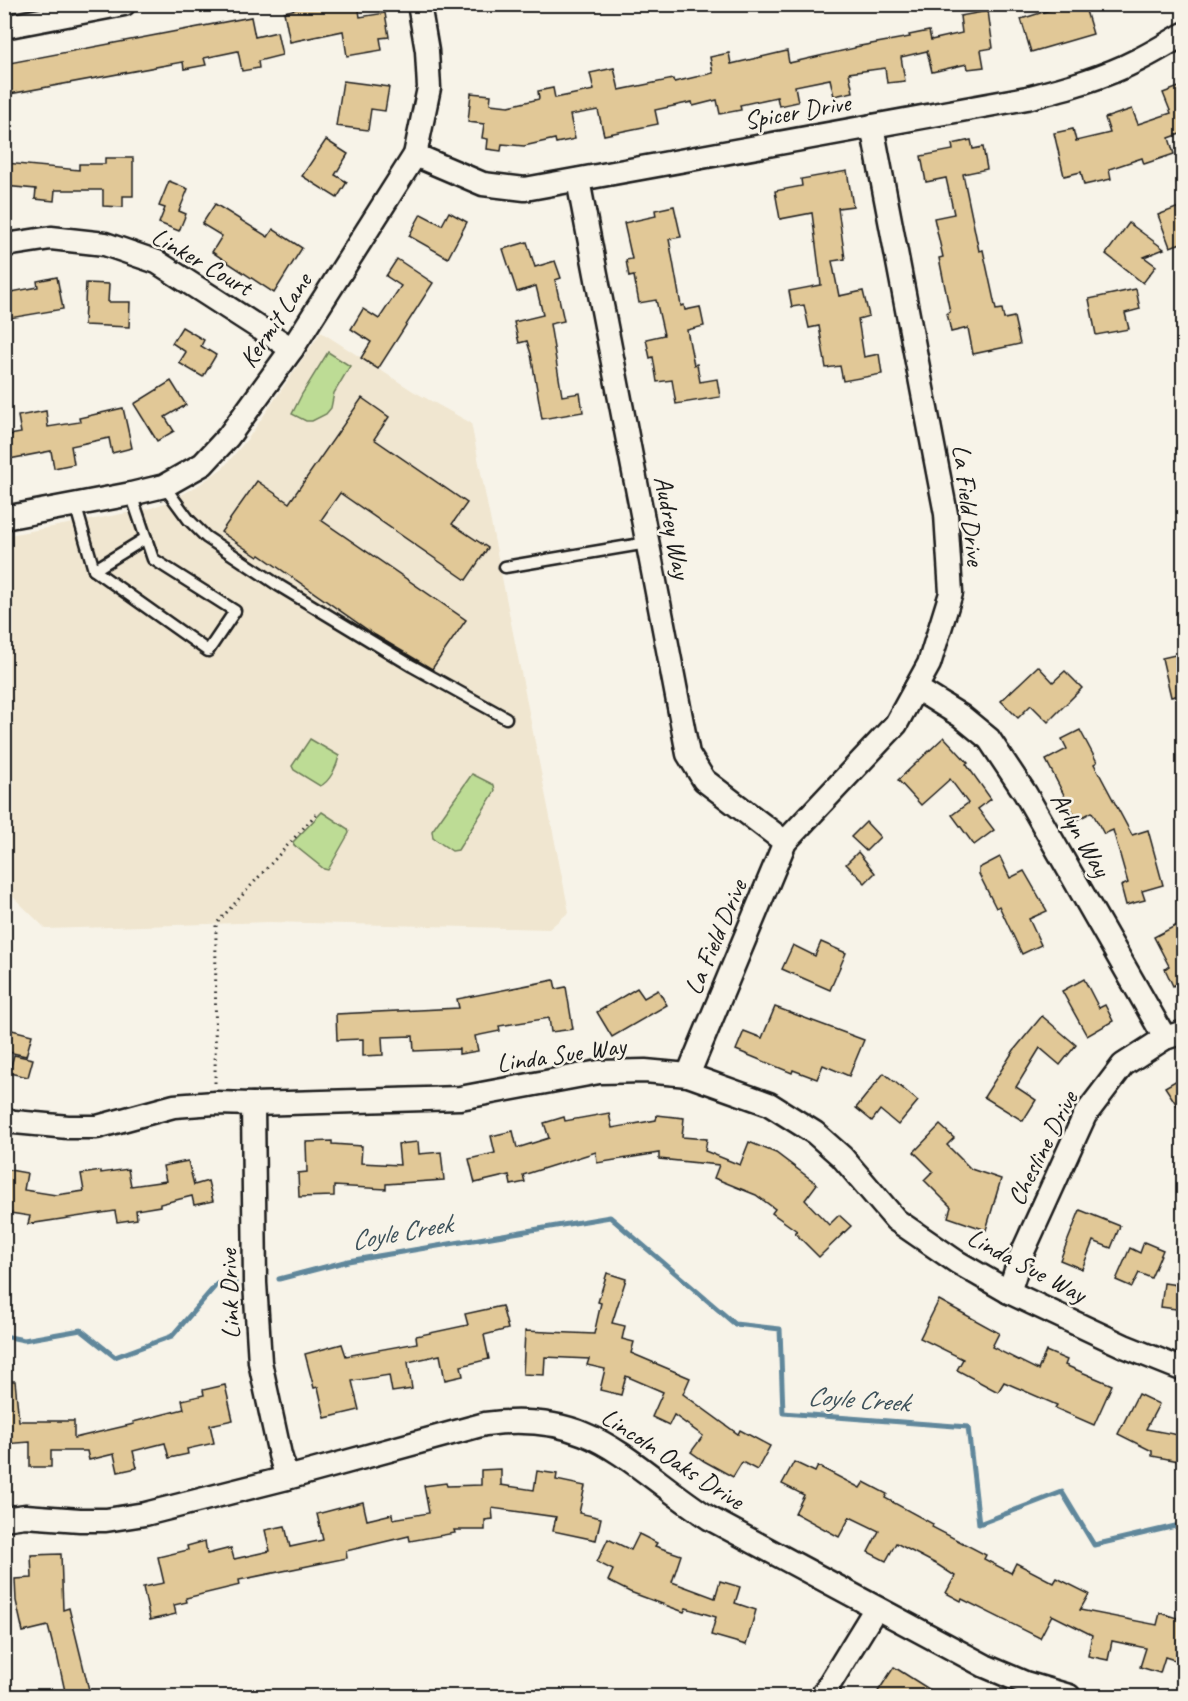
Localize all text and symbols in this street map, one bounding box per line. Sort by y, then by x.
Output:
street label: Spicer Drive [741,86,855,137]
street label: Linker Court [146,220,260,305]
street label: Kermit Lane [232,264,321,374]
street label: La Field Drive [945,443,992,569]
street label: Audrey Way [646,473,699,583]
street label: Arlyn Way [1043,786,1119,884]
street label: La Field Drive [677,873,755,1000]
street label: Linda Sue Way [494,1029,630,1080]
street label: Chesline Drive [1000,1084,1086,1211]
water label: Coyle Creek [348,1206,459,1258]
street label: Linda Sue Way [962,1220,1094,1311]
street label: Link Drive [211,1247,248,1340]
water label: Coyle Creek [806,1379,915,1420]
street label: Lincoln Oaks Drive [595,1400,752,1518]

